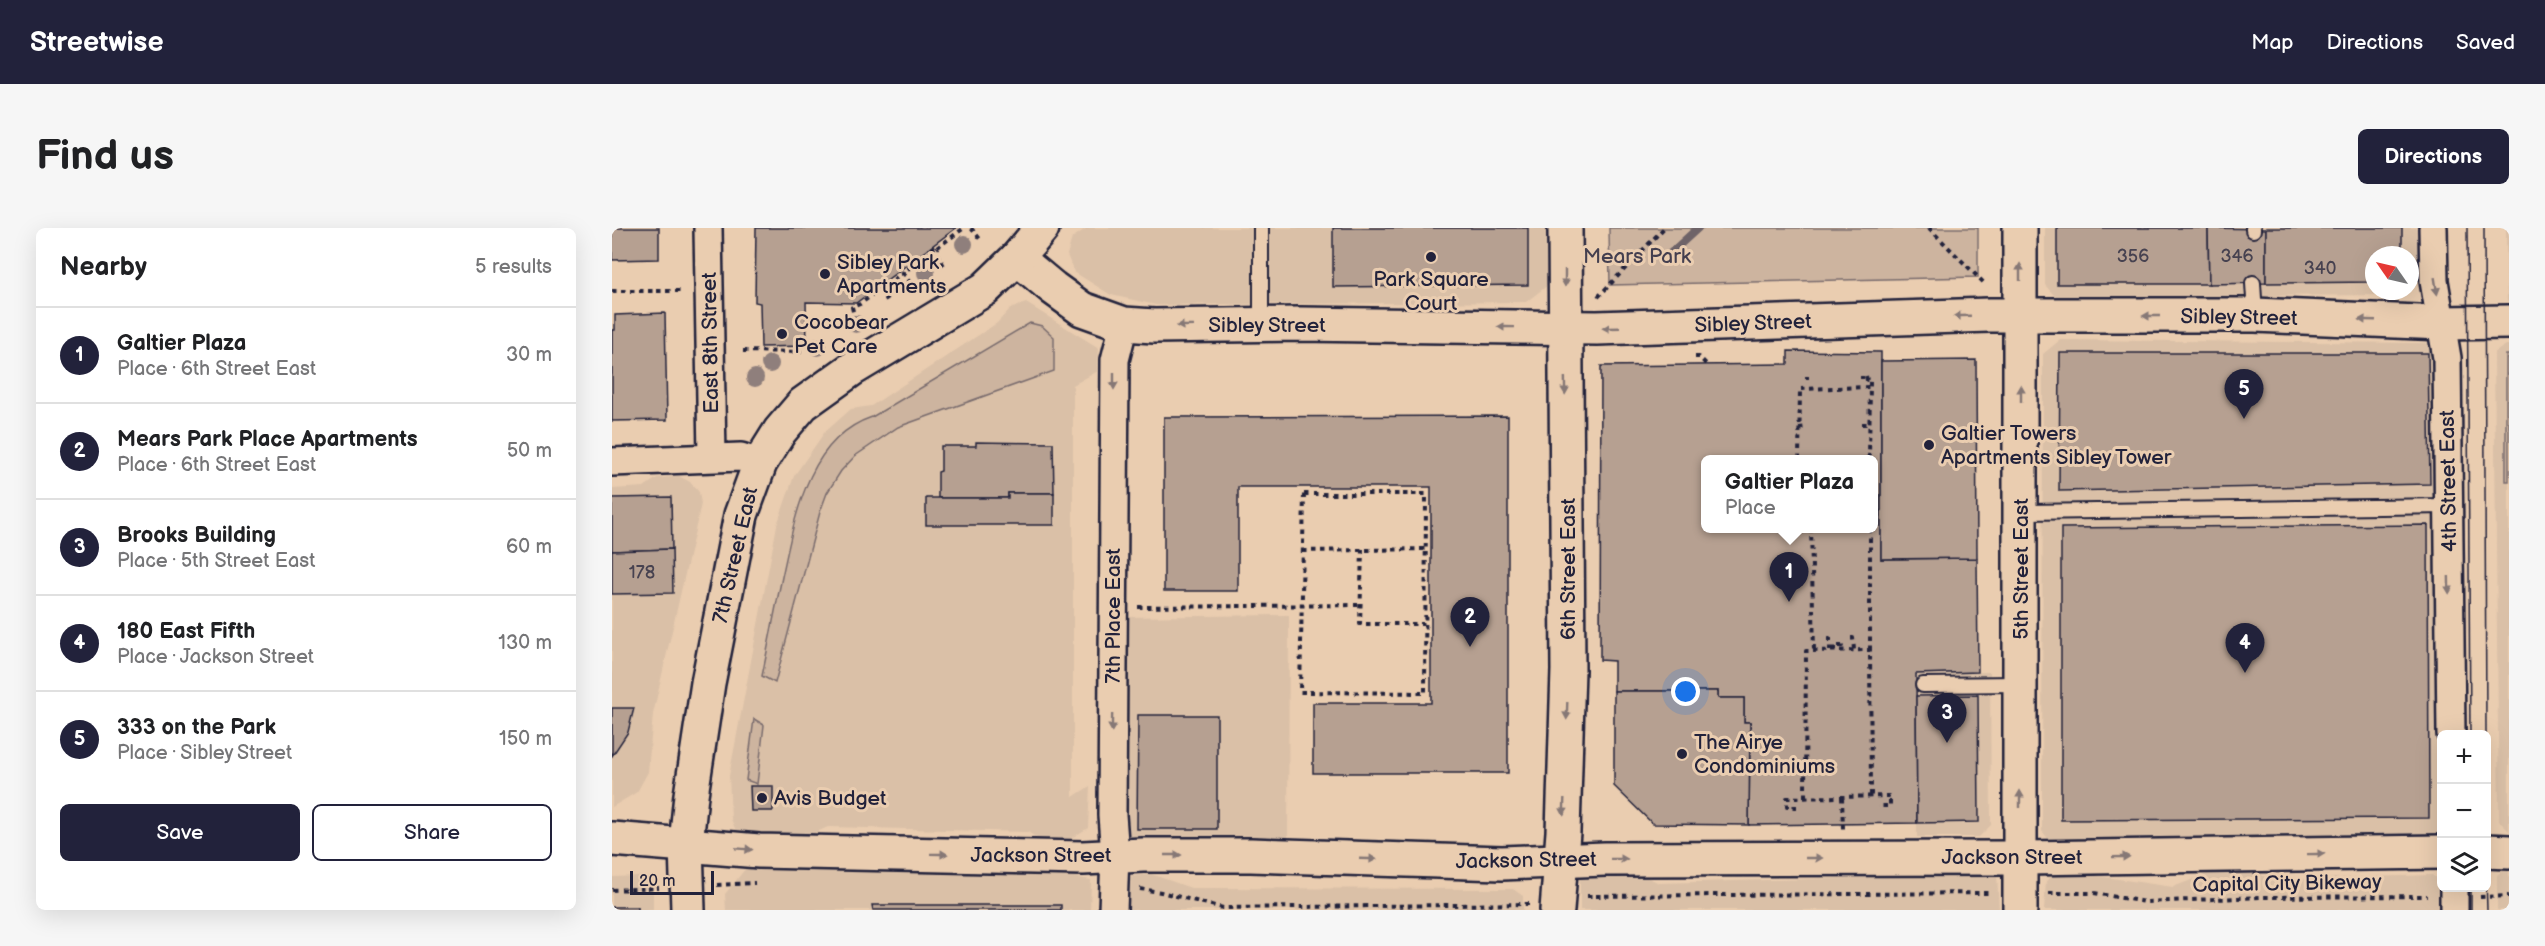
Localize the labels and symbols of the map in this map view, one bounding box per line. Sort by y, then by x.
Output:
park label: Mears Park [1583,244,1692,269]
house number: 356 [2117,246,2149,267]
house number: 346 [2220,246,2254,267]
north arrow [2365,246,2419,300]
place label: Sibley Park Apartments [837,250,946,299]
marker: Park Square Court [1424,250,1438,264]
house number: 340 [2304,258,2336,279]
one-way arrow [2015,262,2025,281]
marker: Sibley Park Apartments [818,267,832,281]
place label: Park Square Court [1373,267,1489,316]
one-way arrow [1560,268,1570,287]
street label: East 8th Street [697,272,724,414]
one-way arrow [2432,277,2441,296]
street label: Sibley Street [2180,304,2298,331]
street label: Sibley Street [1694,309,1813,338]
place label: Cocobear Pet Care [794,310,888,359]
one-way arrow [1952,311,1971,320]
one-way arrow [2141,311,2160,321]
street label: Sibley Street [1208,313,1326,338]
one-way arrow [2357,315,2376,325]
one-way arrow [1176,321,1195,330]
one-way arrow [1497,322,1516,332]
one-way arrow [1601,323,1620,333]
marker: Cocobear Pet Care [775,327,789,341]
pin: 5 [2224,370,2264,419]
one-way arrow [1109,371,1119,390]
one-way arrow [1560,376,1570,395]
one-way arrow [2016,385,2026,404]
street label: 4th Street East [2435,409,2462,552]
place label: Galtier Towers Apartments Sibley Tower [1941,421,2172,470]
marker: Galtier Towers Apartments Sibley Tower [1922,438,1936,452]
street label: 7th Street East [708,484,763,626]
street label: 6th Street East [1556,497,1581,640]
street label: 5th Street East [2009,498,2034,640]
street label: 7th Place East [1101,548,1126,684]
pin: 1 [1770,552,1808,602]
house number: 178 [629,562,655,583]
one-way arrow [2444,576,2454,595]
pin: 2 [1450,598,1490,647]
pin: 4 [2226,624,2264,673]
your location [1671,677,1700,706]
pin: 3 [1928,694,1966,743]
one-way arrow [1562,701,1571,720]
one-way arrow [1108,713,1117,732]
place label: The Airye Condominiums [1694,730,1835,779]
marker: The Airye Condominiums [1675,747,1689,761]
place label: Avis Budget [774,786,887,811]
one-way arrow [2015,790,2025,809]
marker: Avis Budget [755,791,769,805]
one-way arrow [1559,797,1568,816]
street label: Jackson Street [971,843,1112,868]
one-way arrow [735,844,754,854]
street label: Jackson Street [1942,845,2083,870]
street label: Jackson Street [1455,847,1597,874]
one-way arrow [929,849,948,859]
one-way arrow [2306,849,2325,859]
one-way arrow [1164,850,1183,860]
one-way arrow [2111,852,2130,861]
one-way arrow [1804,853,1823,863]
one-way arrow [1359,854,1378,864]
one-way arrow [1609,854,1628,864]
scale bar [630,868,714,896]
street label: Capital City Bikeway [2192,869,2382,898]

